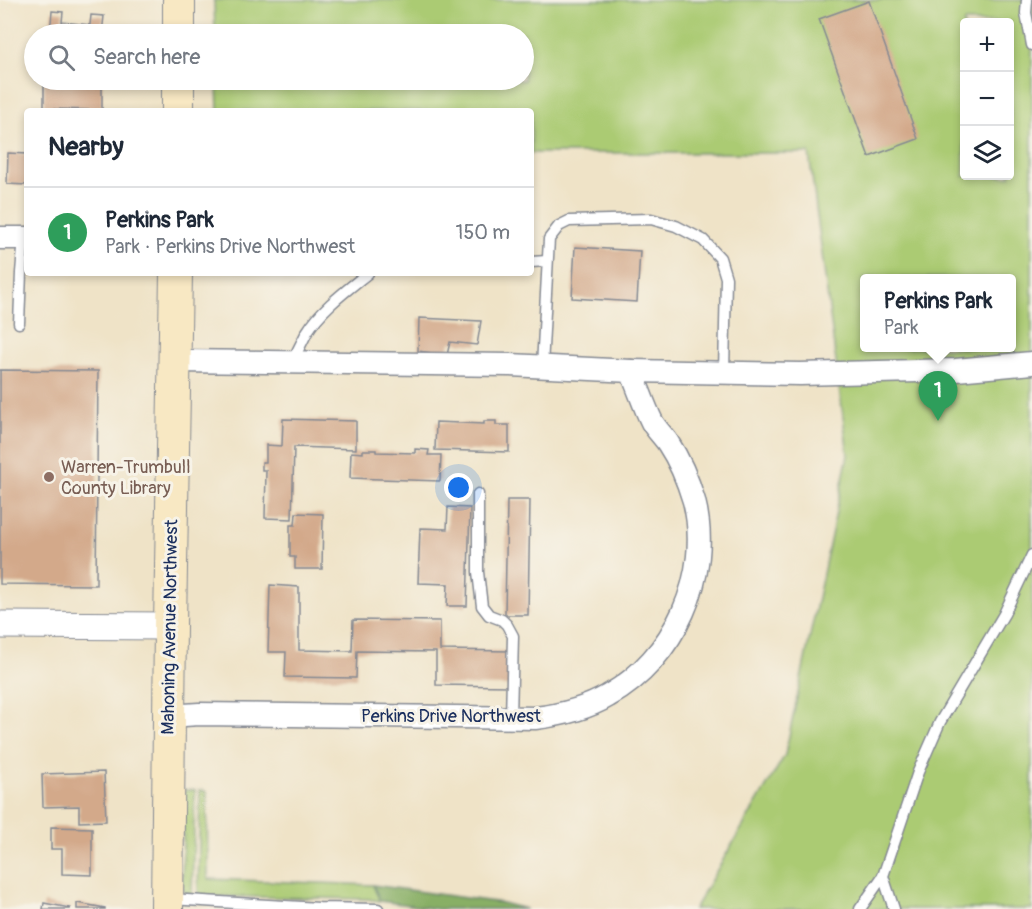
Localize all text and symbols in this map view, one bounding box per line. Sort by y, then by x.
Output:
map controls [960,18,1014,180]
button: + [960,18,1014,72]
search box [24,24,534,90]
icon: search [45,41,78,74]
text: Search here [93,43,200,71]
button: − [960,72,1014,126]
button: layers [960,126,1014,180]
text: Nearby [48,131,124,163]
text: Perkins Park [105,206,214,234]
text: 1 [64,220,71,245]
text: 150 m [456,220,510,245]
text: Park · Perkins Drive Northwest [105,234,355,259]
popup [860,274,1016,352]
text: Perkins Park [884,287,992,315]
text: Park [884,315,919,340]
pin: 1 [918,372,958,421]
place label: Warren-Trumbull County Library [61,456,190,500]
marker: Warren-Trumbull County Library [42,470,56,484]
your location [444,473,473,502]
street label: Mahoning Avenue Northwest [157,519,183,735]
street label: Perkins Drive Northwest [361,705,542,728]

